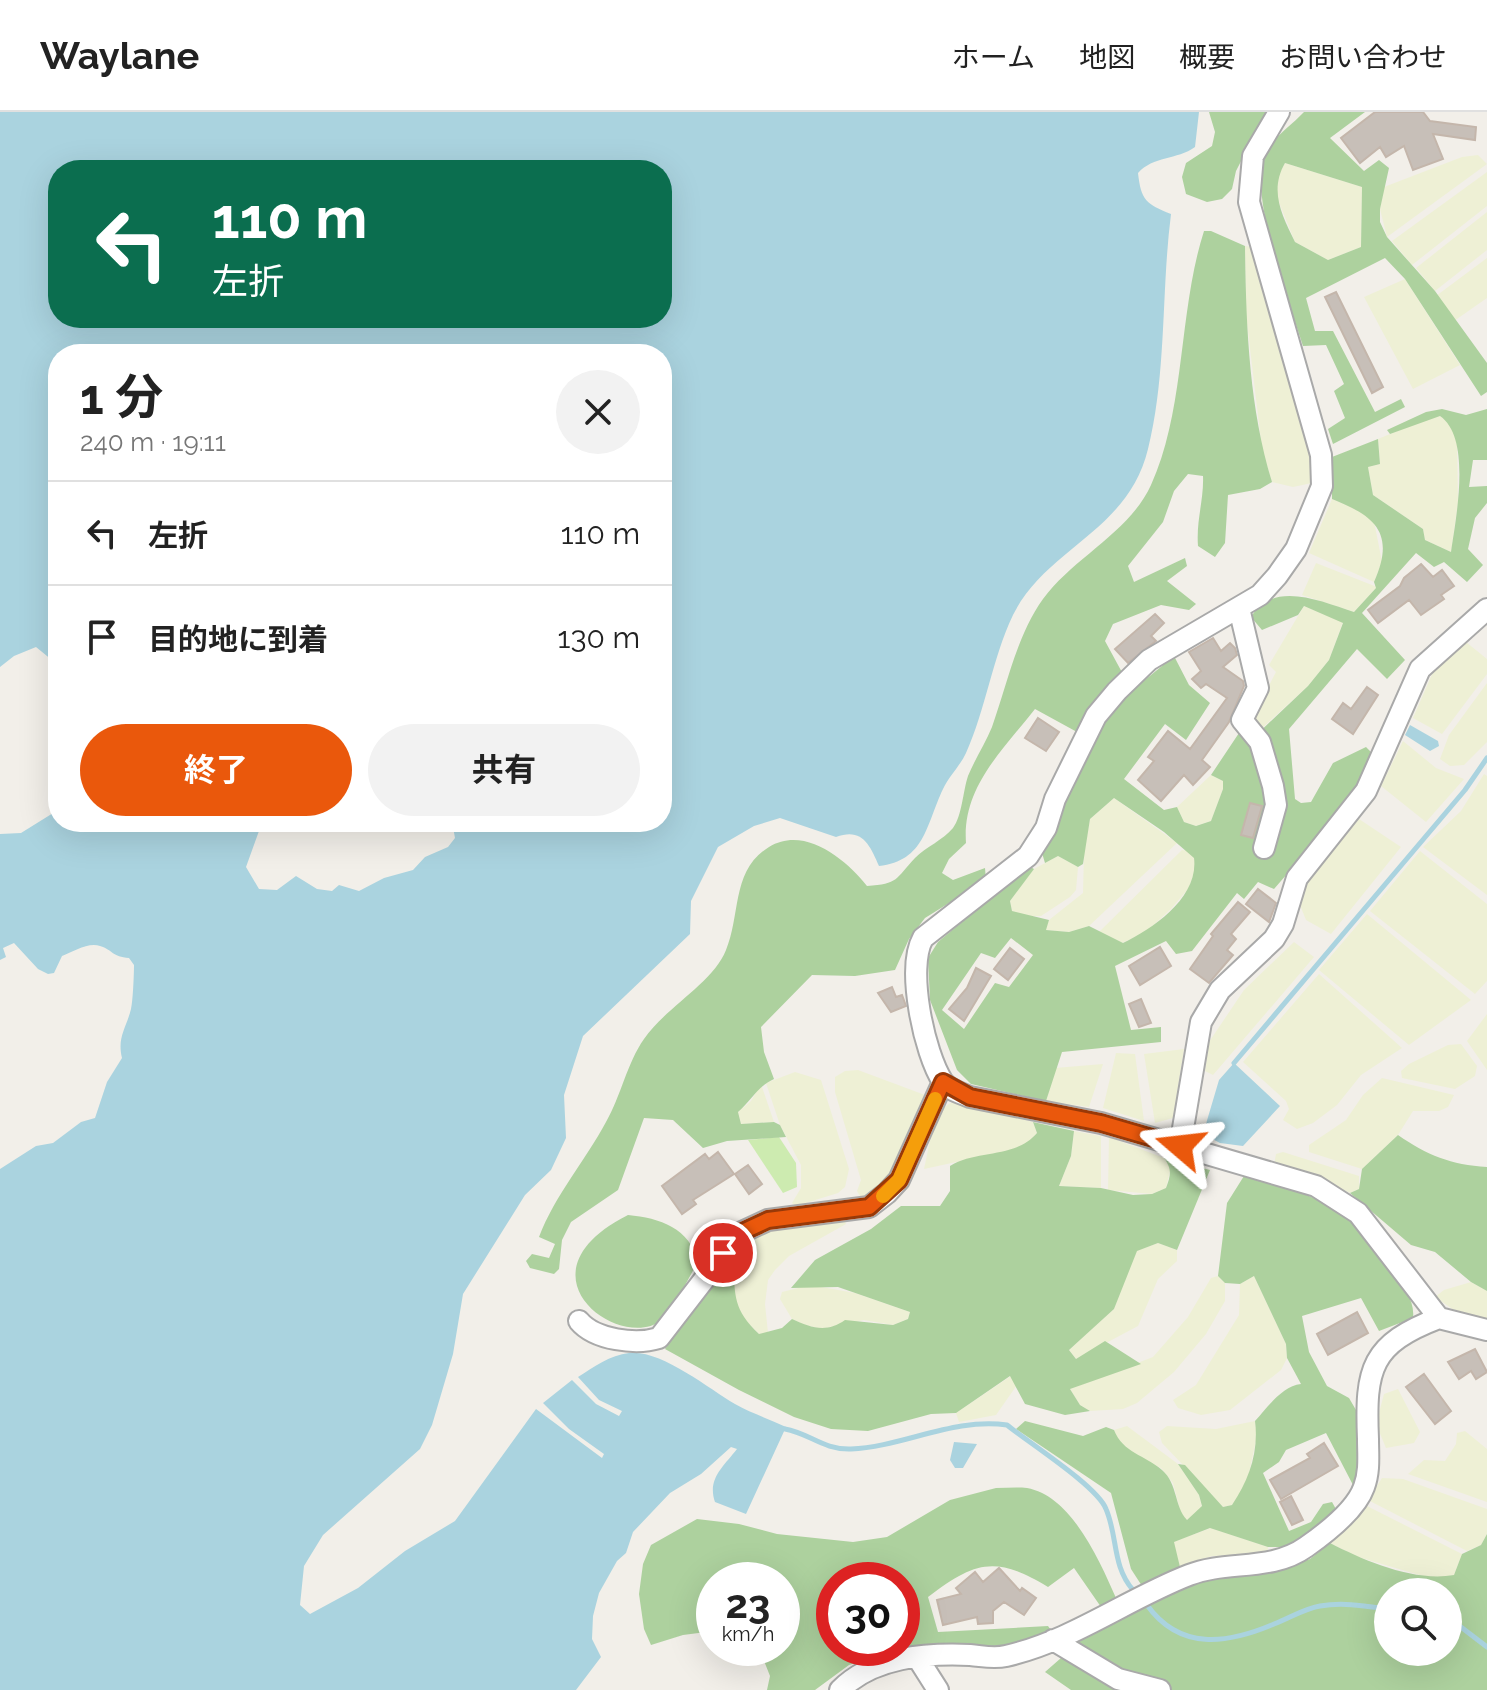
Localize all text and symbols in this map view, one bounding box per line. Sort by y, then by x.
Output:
text: Waylane [40,33,199,78]
text: ホーム [952,41,1035,74]
text: 地図 [1079,41,1135,74]
text: 概要 [1179,41,1235,74]
text: お問い合わせ [1279,41,1447,74]
text: 110 m [212,185,367,251]
icon: left [80,192,184,296]
text: 左折 [212,260,284,302]
text: 1 分 [80,369,163,425]
button: close [556,370,640,454]
text: 240 m · 19:11 [80,427,226,457]
icon: left [80,511,124,555]
text: 110 m [561,516,640,551]
text: 左折 [148,518,208,553]
icon: arrive [80,615,124,659]
text: 130 m [558,620,640,655]
text: 目的地に到着 [148,622,328,657]
button: 終了 [80,724,352,816]
button: 共有 [368,724,640,816]
position arrow [1138,1104,1222,1188]
pin [689,1219,757,1287]
icon: arrive [701,1231,745,1275]
speed limit sign: 30 [816,1562,920,1666]
map controls [1374,1578,1462,1666]
button: search [1374,1578,1462,1666]
text: 23 [726,1580,770,1627]
text: km/h [722,1622,774,1646]

